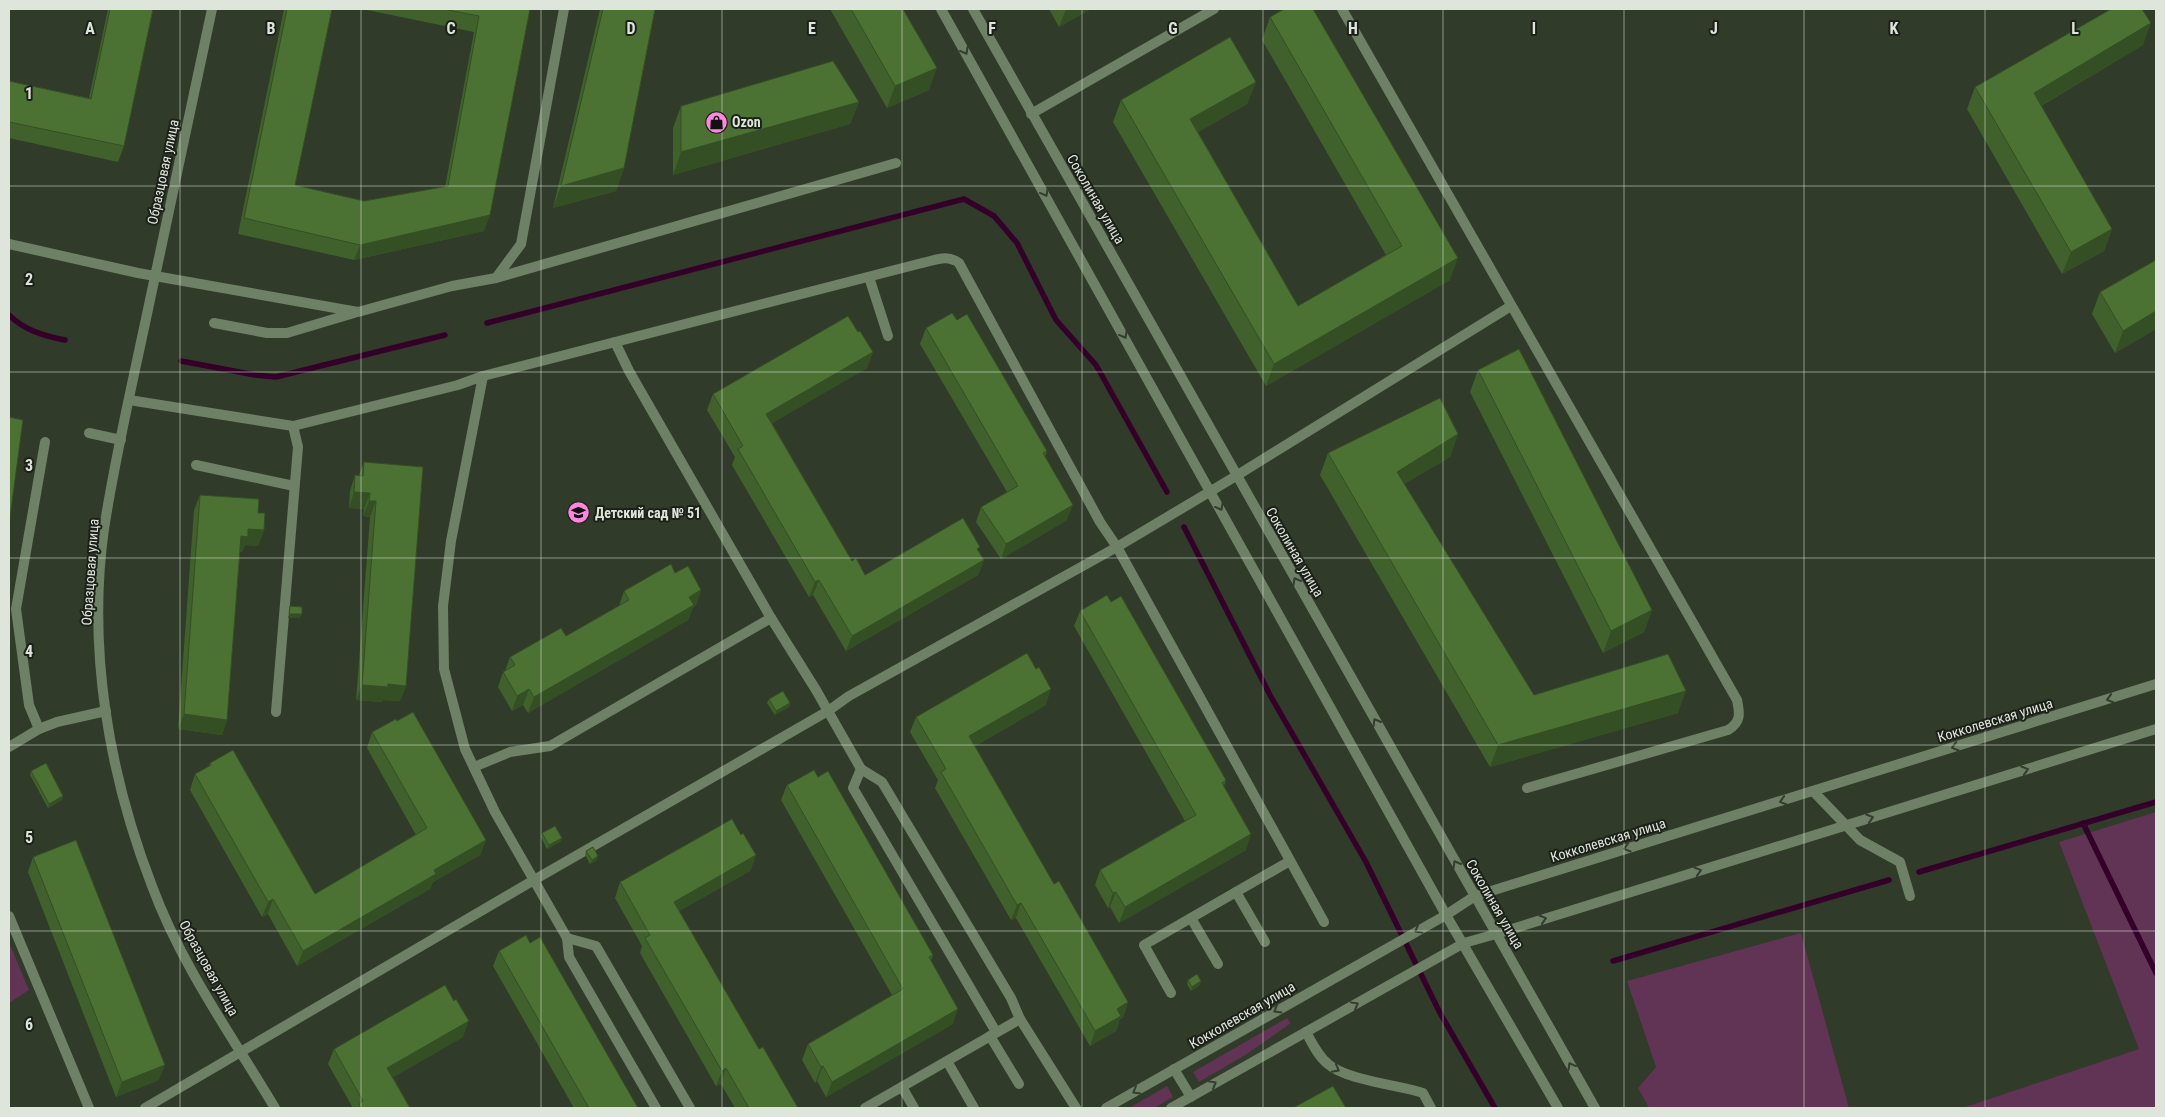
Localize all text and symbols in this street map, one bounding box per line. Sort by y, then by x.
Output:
text: A [85,19,95,38]
text: B [267,19,276,38]
text: C [446,19,456,38]
text: D [626,19,636,38]
text: E [808,19,816,38]
text: F [988,19,996,38]
text: G [1168,19,1178,38]
text: H [1348,19,1358,38]
text: I [1532,19,1536,38]
text: J [1710,19,1718,38]
text: K [1890,19,1899,38]
text: L [2071,19,2079,38]
one-way arrow [959,46,969,55]
text: 1 [25,84,33,103]
shop icon: Ozon [704,110,728,134]
place label: Ozon [732,114,761,130]
street label: Образцовая улица [144,118,182,226]
street label: Соколиная улица [1064,152,1128,246]
one-way arrow [1038,188,1048,197]
text: 2 [25,270,33,289]
one-way arrow [1117,330,1127,339]
text: 3 [25,456,33,475]
school or university icon: Детский сад № 51 [567,501,591,525]
one-way arrow [1214,502,1224,511]
place label: Детский сад № 51 [595,505,701,521]
street label: Соколиная улица [1263,505,1327,599]
street label: Образцовая улица [78,518,102,626]
one-way arrow [1292,577,1302,586]
text: 4 [25,642,33,661]
one-way arrow [2106,693,2114,703]
street label: Кокколевская улица [1936,695,2054,745]
one-way arrow [1372,719,1382,728]
one-way arrow [1951,742,1959,752]
one-way arrow [2020,765,2029,775]
one-way arrow [1779,795,1787,805]
one-way arrow [1865,813,1873,823]
street label: Кокколевская улица [1549,815,1667,865]
text: 5 [25,828,33,847]
one-way arrow [1624,843,1632,853]
street label: Соколиная улица [1463,857,1527,951]
one-way arrow [1453,860,1463,869]
one-way arrow [1693,866,1701,876]
one-way arrow [1538,914,1546,924]
street label: Образцовая улица [176,917,242,1019]
one-way arrow [1415,924,1424,934]
street label: Кокколевская улица [1186,978,1298,1052]
one-way arrow [1350,1001,1359,1011]
one-way arrow [1273,1004,1282,1014]
text: 6 [25,1015,33,1034]
one-way arrow [1567,1062,1577,1071]
one-way arrow [1331,1063,1340,1073]
one-way arrow [1208,1081,1217,1091]
one-way arrow [1132,1084,1141,1094]

